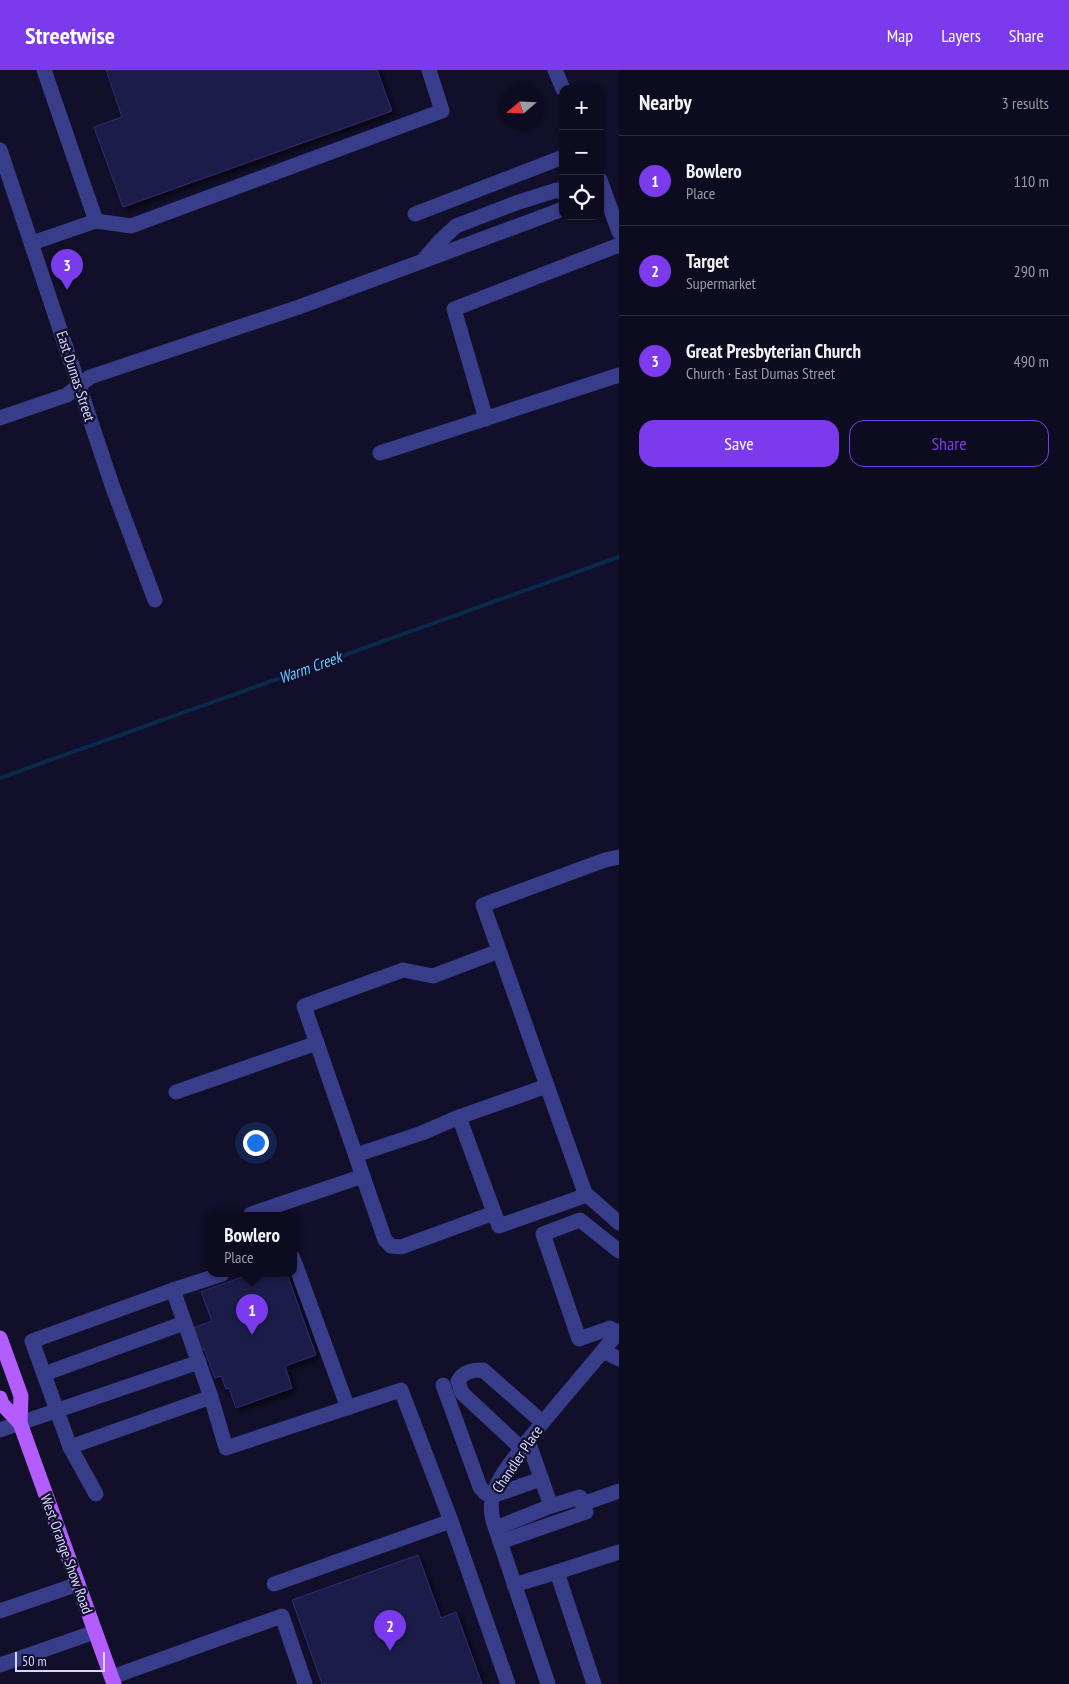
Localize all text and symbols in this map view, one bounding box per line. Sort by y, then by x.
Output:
text: Streetwise [25,20,115,51]
text: Map [887,24,913,47]
text: Layers [941,24,981,47]
text: Share [1009,24,1044,47]
north arrow [499,85,544,130]
map controls [559,85,604,220]
button: + [559,85,604,130]
text: Nearby [639,89,692,116]
text: 3 results [1002,93,1049,113]
button: − [559,130,604,175]
text: Bowlero [686,159,742,183]
text: 1 [651,171,659,191]
text: 110 m [1014,171,1049,191]
button: locate [559,175,604,220]
text: Place [686,183,715,203]
pin: 3 [51,249,83,290]
text: Target [686,249,729,273]
text: 2 [651,261,659,281]
text: 290 m [1014,261,1049,281]
text: Supermarket [686,273,756,293]
street label: East Dumas Street [52,328,100,424]
text: Great Presbyterian Church [686,339,861,363]
text: 3 [651,351,659,371]
text: 490 m [1014,351,1049,371]
text: Church · East Dumas Street [686,363,835,383]
button: Save [639,420,839,467]
button: Share [849,420,1049,467]
water label: Warm Creek [276,646,346,688]
your location [243,1130,269,1156]
popup [207,1212,297,1277]
text: Bowlero [224,1223,280,1247]
text: Place [224,1247,254,1267]
pin: 1 [236,1294,268,1335]
street label: Chandler Place [488,1422,546,1496]
street label: West Orange Show Road [37,1492,97,1616]
pin: 2 [374,1610,406,1651]
scale bar [15,1649,105,1672]
text: 50 m [22,1652,47,1670]

